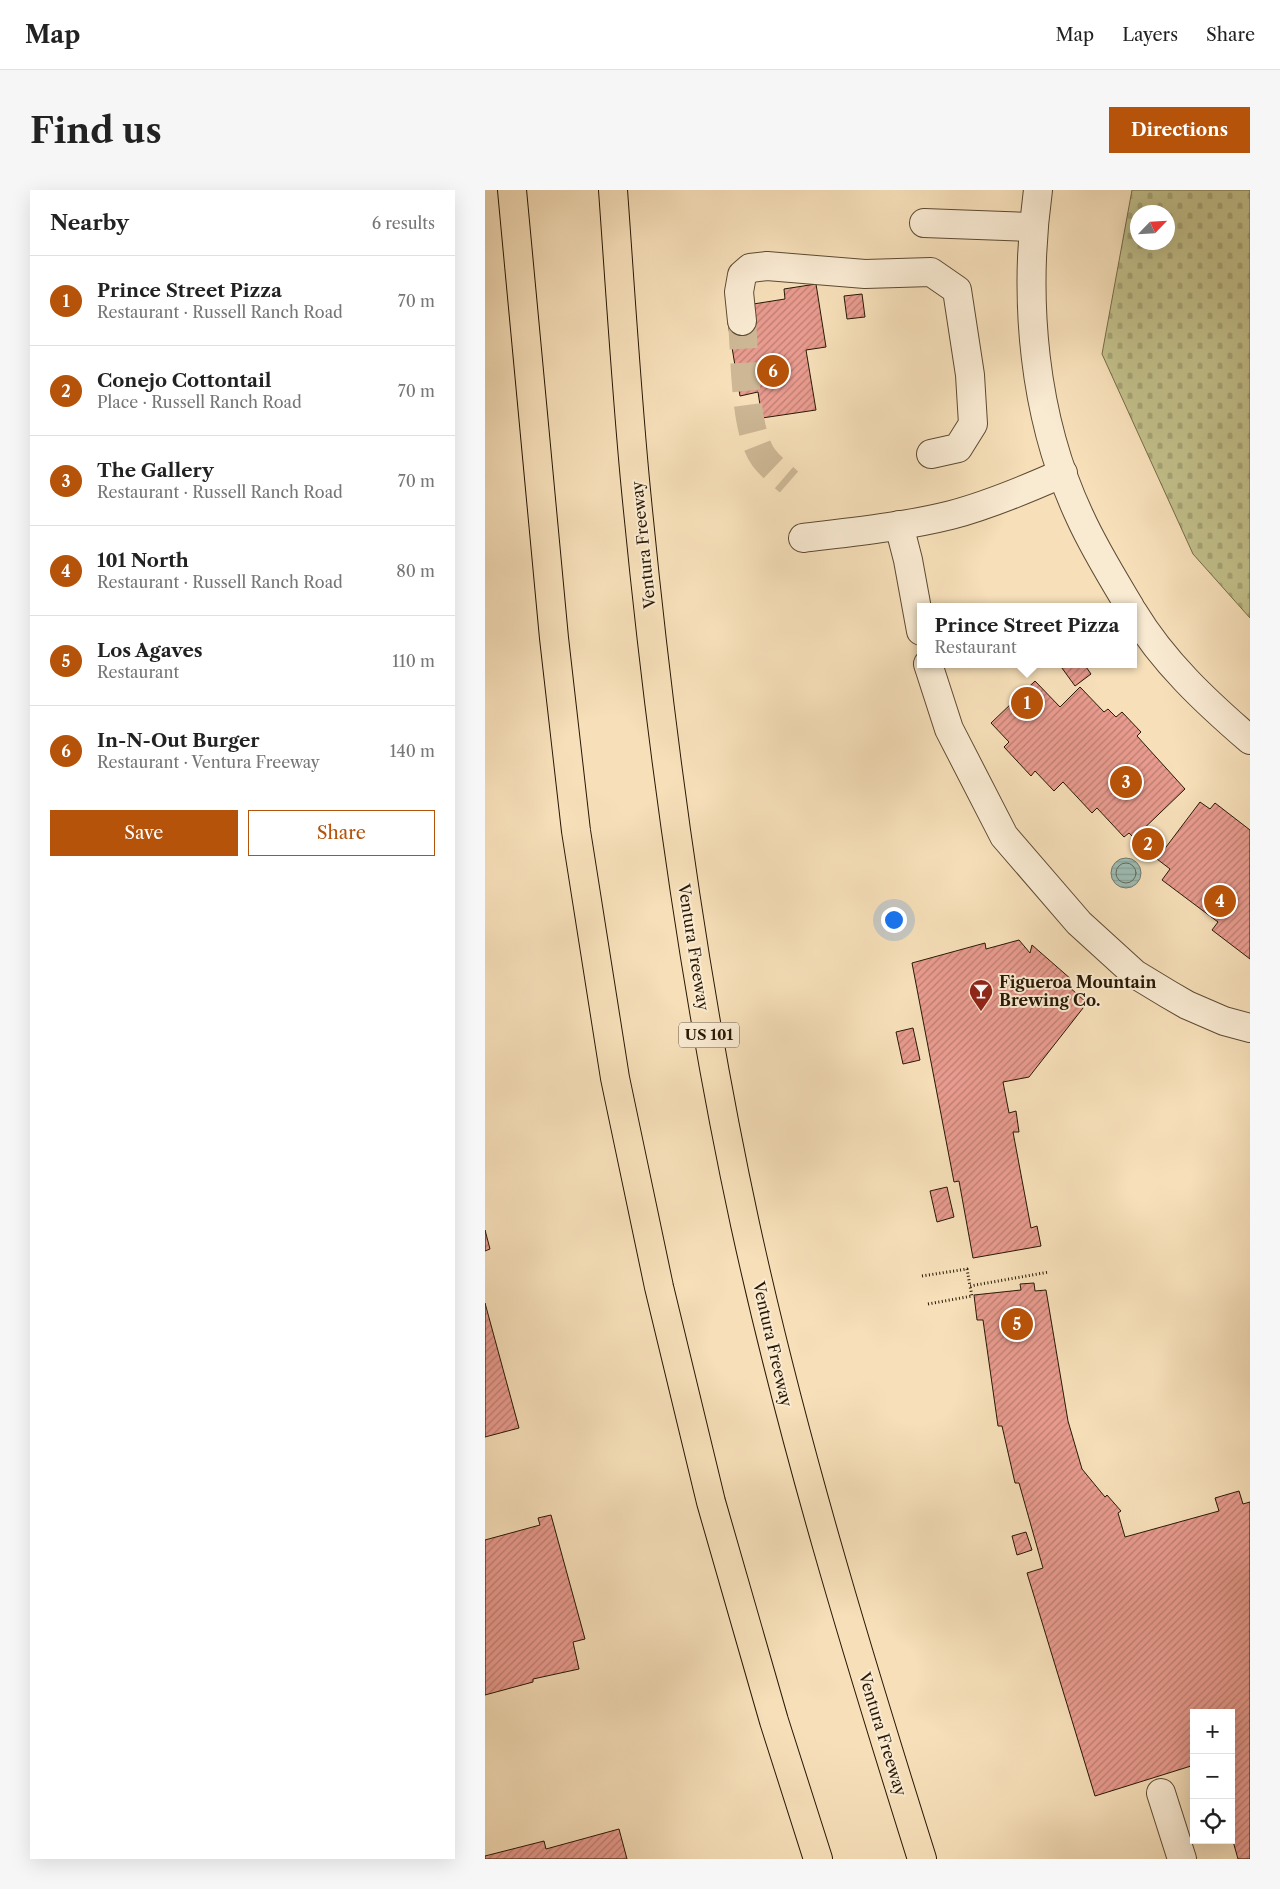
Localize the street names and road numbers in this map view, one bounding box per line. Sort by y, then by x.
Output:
street label: Ventura Freeway [626,479,660,611]
street label: Ventura Freeway [674,881,714,1013]
road number: US 101 [679,1022,739,1048]
street label: Ventura Freeway [749,1278,797,1410]
street label: Ventura Freeway [854,1669,912,1799]

